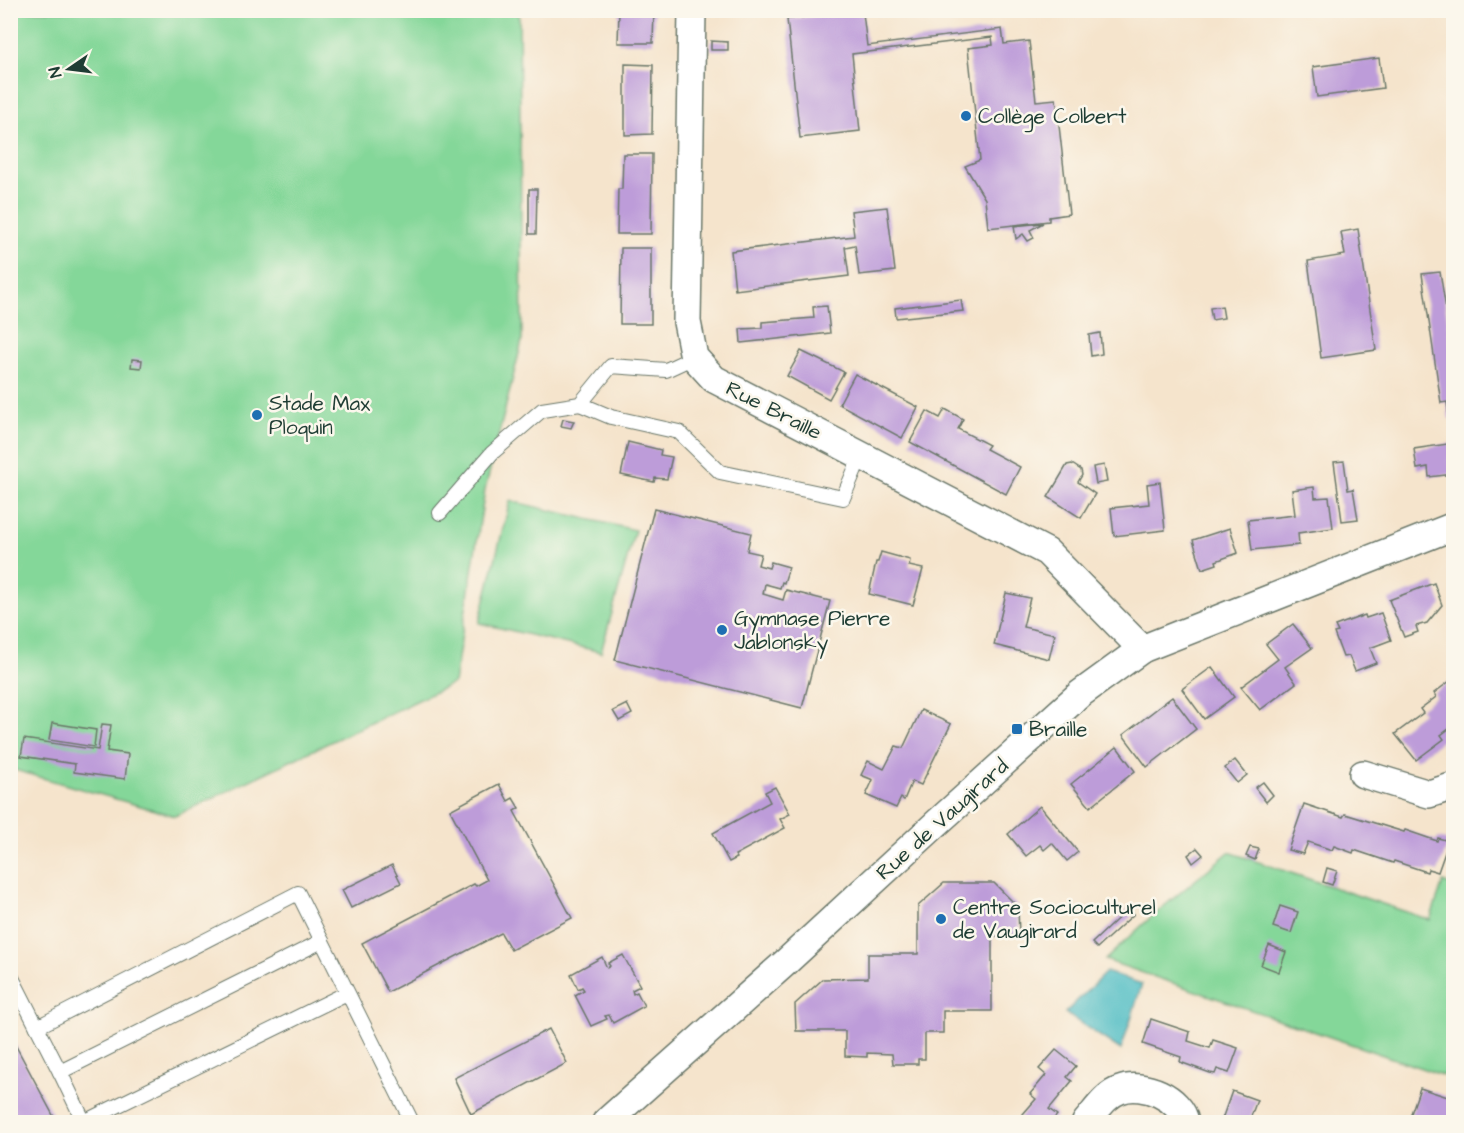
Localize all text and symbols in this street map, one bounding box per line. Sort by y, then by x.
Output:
north arrow [39,39,99,99]
text: N [44,65,67,80]
place label: Collège Colbert [978,102,1127,133]
marker: Collège Colbert [959,109,973,123]
street label: Rue Braille [721,374,827,447]
place label: Stade Max Ploquin [269,389,370,442]
marker: Stade Max Ploquin [250,408,264,422]
place label: Gymnase Pierre Jablonsky [734,604,890,659]
marker: Gymnase Pierre Jablonsky [715,623,729,637]
place label: Braille [1029,715,1087,744]
marker: Braille [1010,722,1024,736]
street label: Rue de Vaugirard [870,752,1016,888]
place label: Centre Socioculturel de Vaugirard [953,893,1156,948]
marker: Centre Socioculturel de Vaugirard [934,912,948,926]

